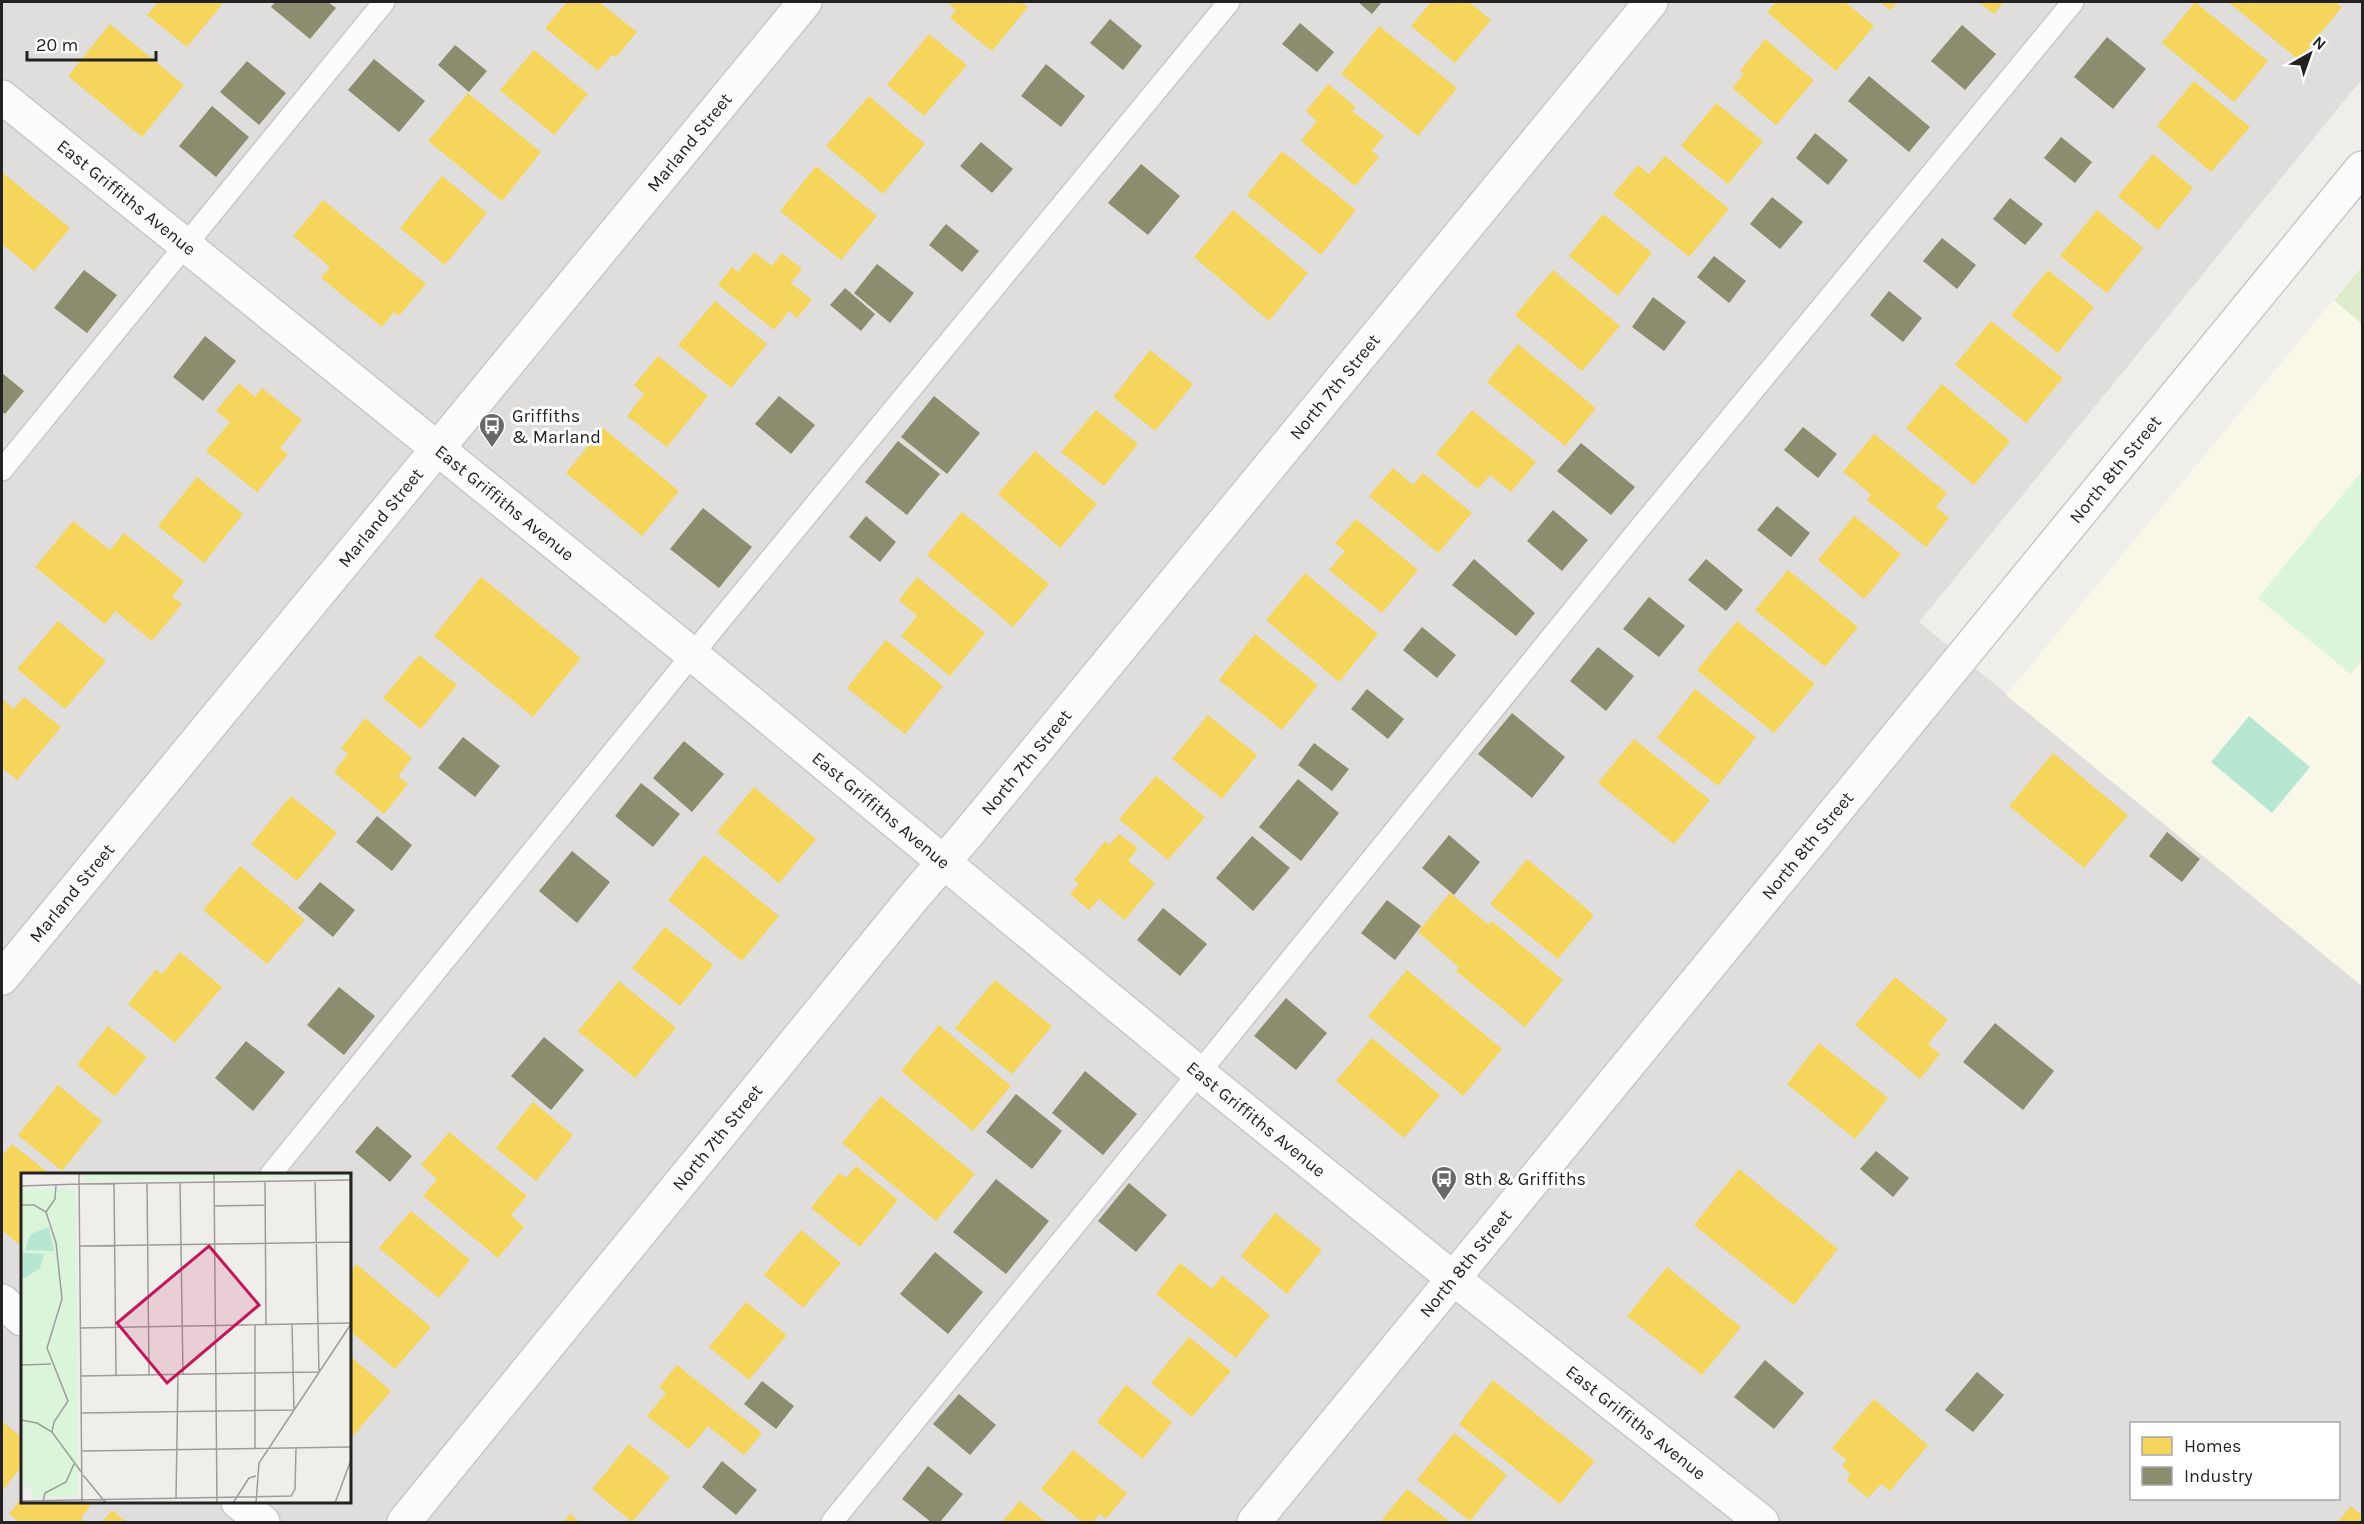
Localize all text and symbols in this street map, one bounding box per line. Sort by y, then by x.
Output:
scale bar [27,24,156,62]
north arrow [2280,24,2340,84]
text: N [2309,32,2330,54]
text: 20 m [36,34,78,56]
street label: Marland Street [642,88,737,197]
street label: East Griffiths Avenue [52,135,200,260]
street label: North 7th Street [1285,329,1385,444]
place label: Griffiths & Marland [512,405,601,448]
bus stop icon: Griffiths & Marland [477,411,507,449]
street label: North 8th Street [2065,411,2166,528]
street label: East Griffiths Avenue [431,440,579,566]
street label: Marland Street [333,464,428,572]
street label: North 7th Street [976,705,1076,820]
street label: East Griffiths Avenue [807,747,954,874]
street label: North 8th Street [1757,787,1858,904]
street label: Marland Street [25,839,119,947]
street label: East Griffiths Avenue [1182,1056,1330,1182]
street label: North 7th Street [668,1080,767,1195]
bus stop icon: 8th & Griffiths [1429,1164,1459,1202]
place label: 8th & Griffiths [1464,1168,1586,1190]
inset map [21,1173,351,1503]
street label: North 8th Street [1415,1205,1516,1322]
street label: East Griffiths Avenue [1561,1360,1710,1485]
legend [2130,1422,2340,1500]
text: Homes [2184,1435,2241,1457]
text: Industry [2184,1465,2253,1487]

